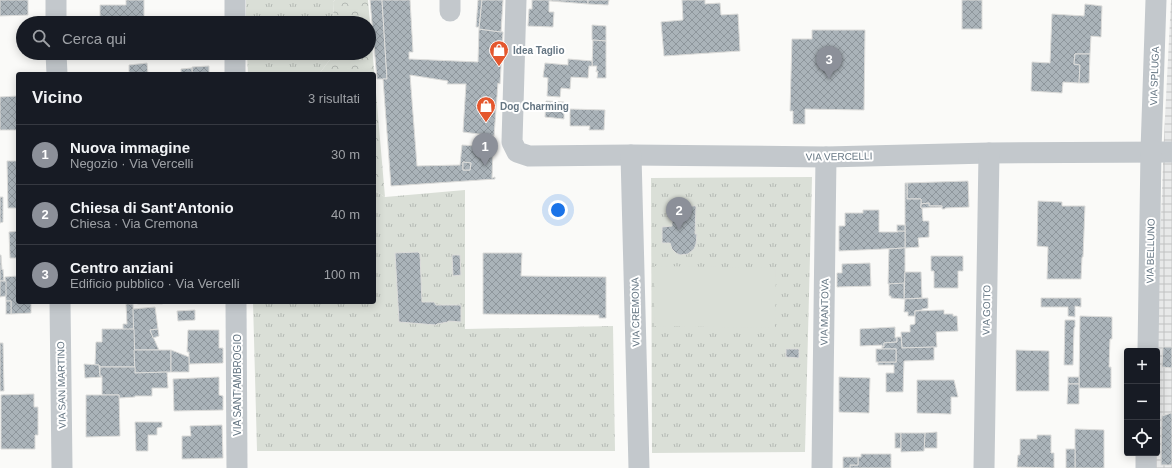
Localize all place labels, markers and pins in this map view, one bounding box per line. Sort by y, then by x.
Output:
shop icon: Idea Taglio [488,39,510,67]
place label: Idea Taglio [513,45,565,56]
pin: 3 [816,46,842,79]
shop icon: Dog Charming [475,95,497,123]
place label: Dog Charming [500,101,569,112]
pin: 1 [472,133,498,166]
pin: 2 [666,197,692,230]

